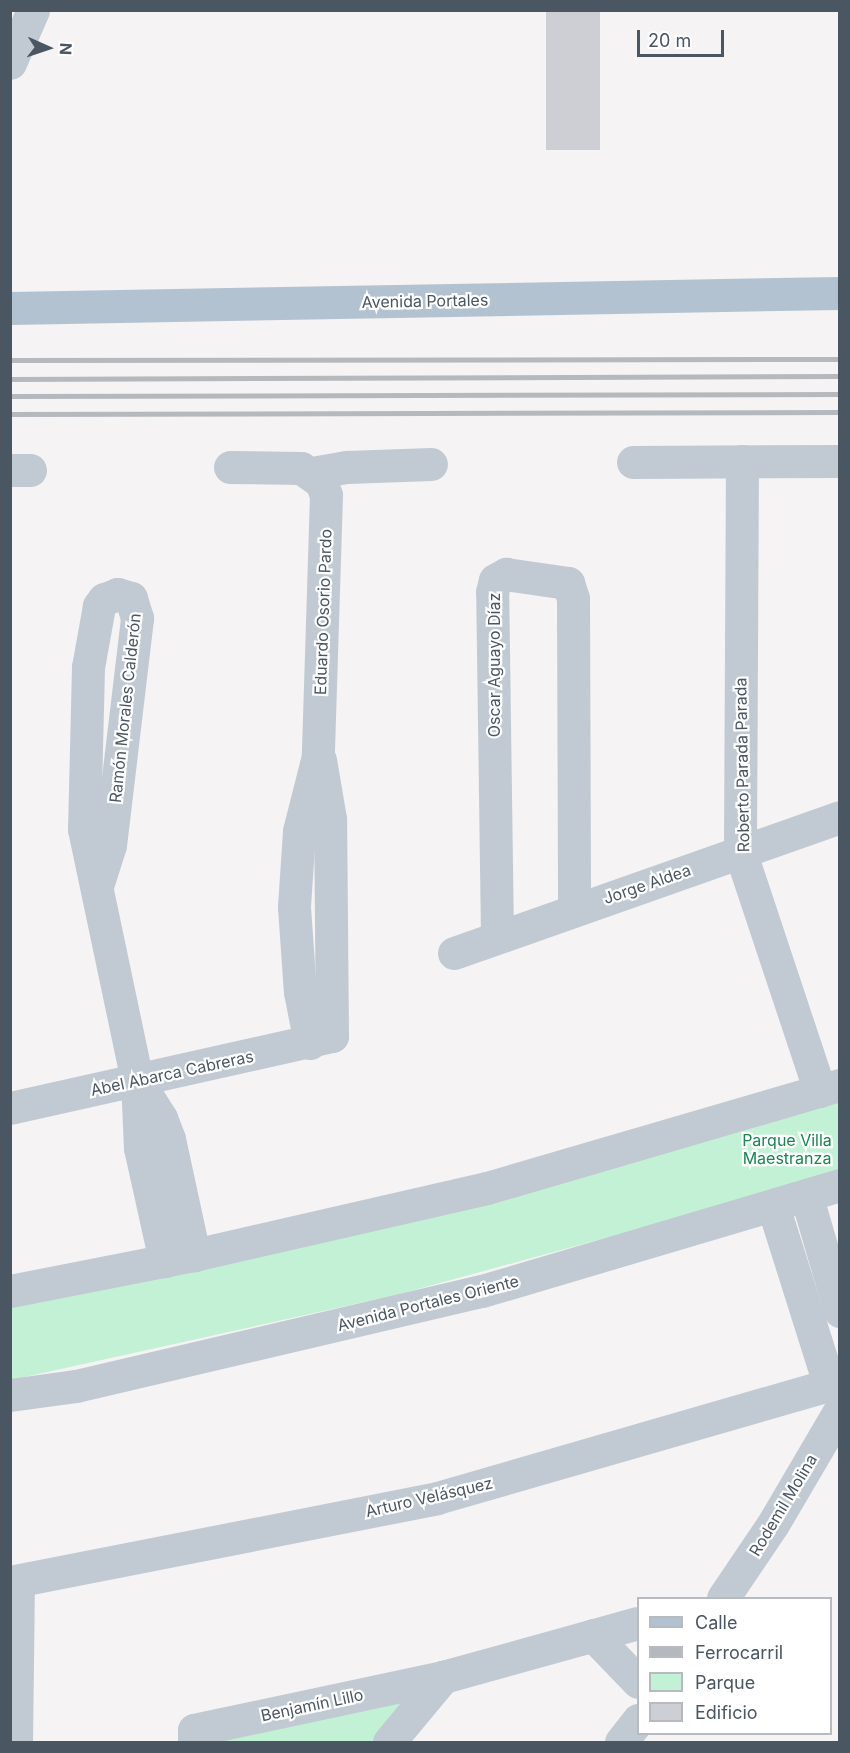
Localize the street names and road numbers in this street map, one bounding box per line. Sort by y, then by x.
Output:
street label: Avenida Portales [362,290,488,312]
street label: Eduardo Osorio Pardo [311,529,335,695]
street label: Oscar Aguayo Díaz [484,593,504,737]
street label: Ramón Morales Calderón [105,612,145,804]
street label: Roberto Parada Parada [731,677,753,853]
street label: Jorge Aldea [601,860,693,908]
street label: Abel Abarca Cabreras [89,1046,255,1100]
street label: Avenida Portales Oriente [335,1271,521,1335]
street label: Rodemil Molina [745,1451,821,1559]
street label: Arturo Velásquez [364,1473,494,1521]
street label: Benjamín Lillo [259,1685,365,1725]

